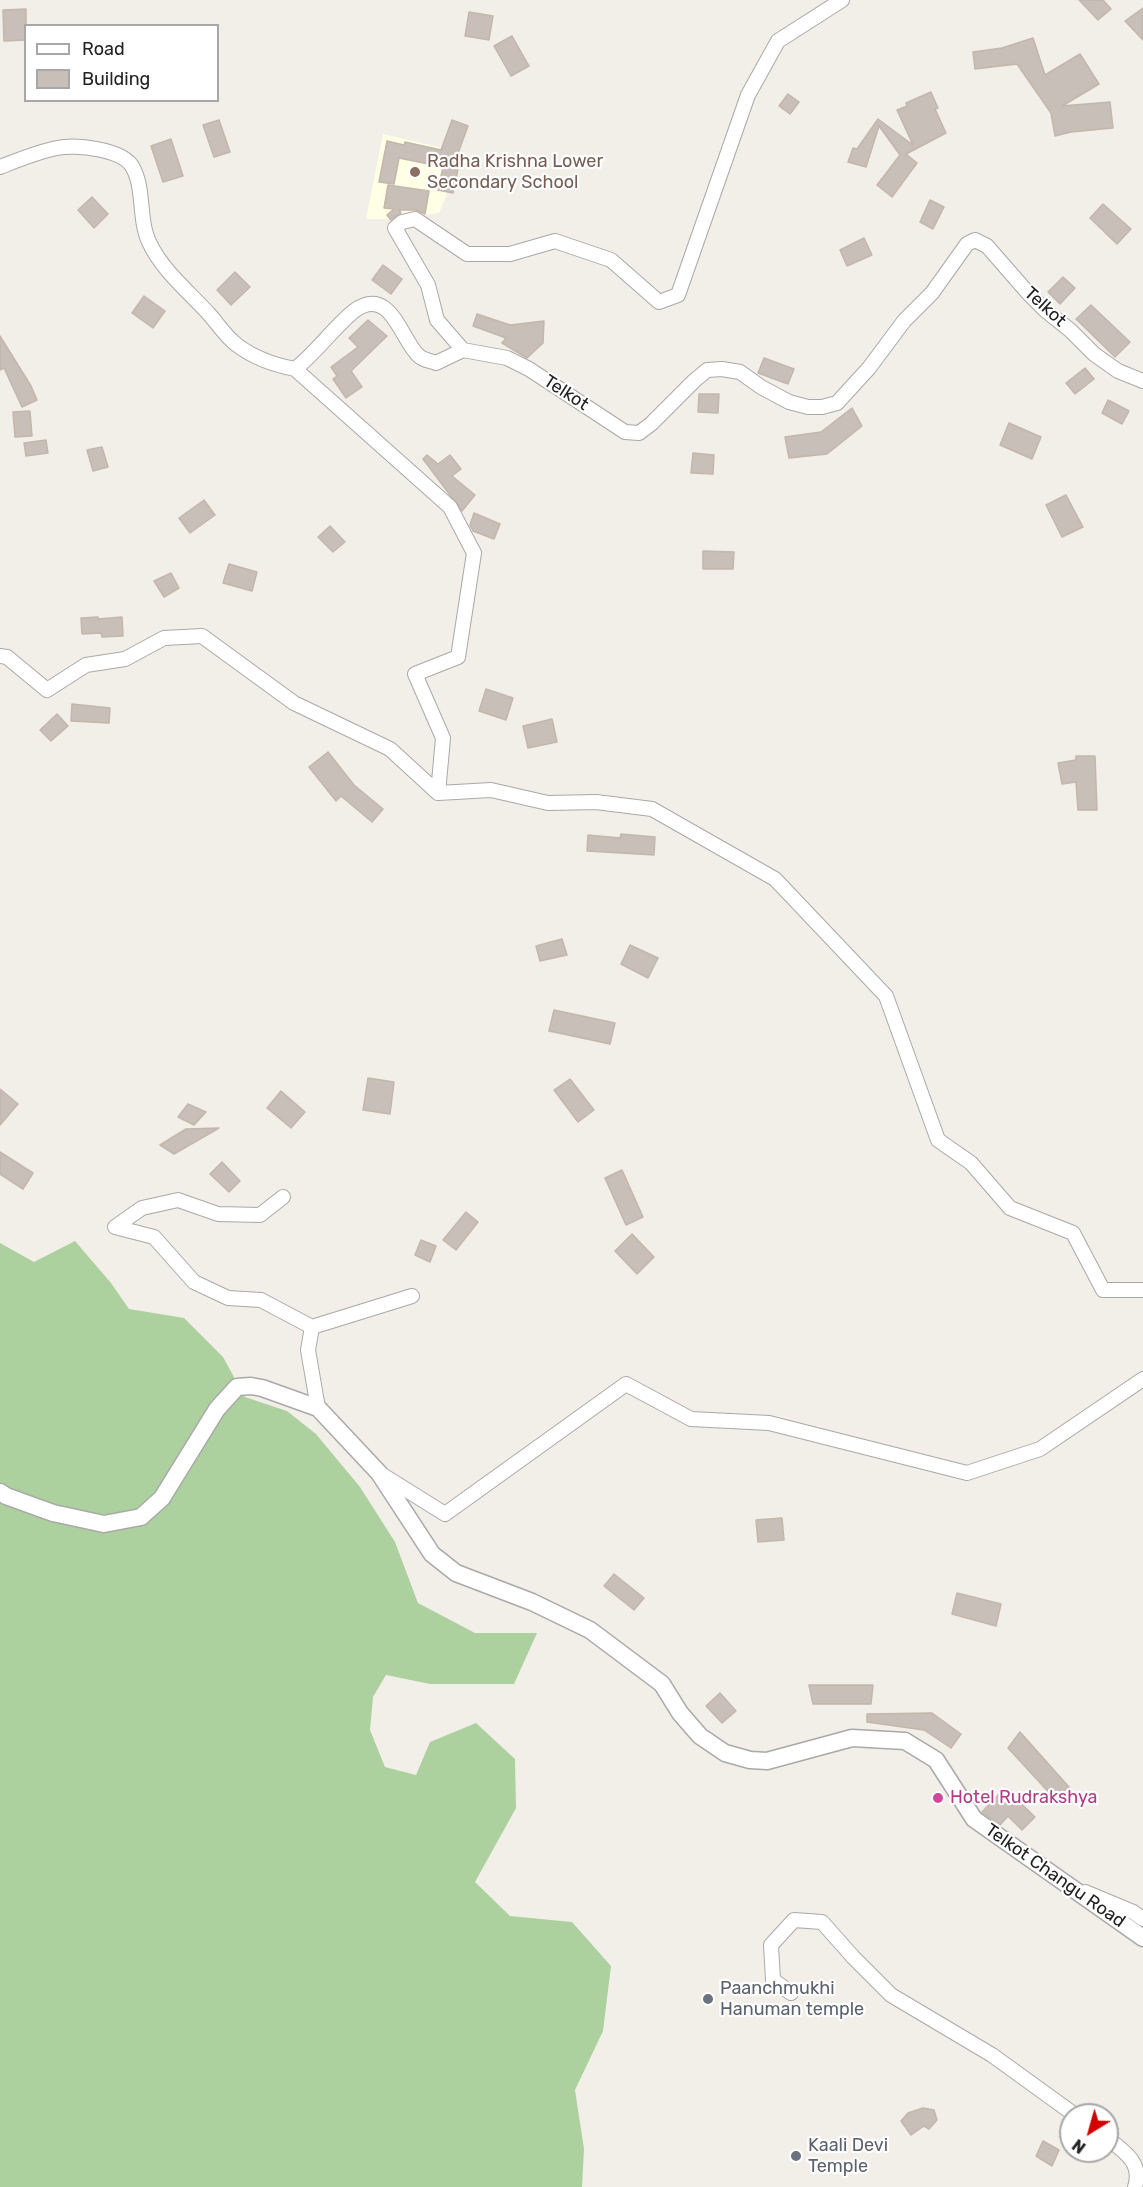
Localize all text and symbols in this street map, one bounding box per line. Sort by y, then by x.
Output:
legend [24,24,219,102]
text: Road [82,38,125,60]
text: Building [82,68,150,90]
place label: Radha Krishna Lower Secondary School [427,151,603,194]
marker: Radha Krishna Lower Secondary School [408,165,422,179]
street label: Telkot [1019,282,1071,332]
street label: Telkot [539,371,593,415]
place label: Hotel Rudrakshya [950,1787,1097,1809]
marker: Hotel Rudrakshya [931,1791,945,1805]
street label: Telkot Changu Road [981,1820,1129,1932]
place label: Paanchmukhi Hanuman temple [720,1978,864,2020]
marker: Paanchmukhi Hanuman temple [701,1992,715,2006]
north arrow [1059,2103,1119,2163]
place label: Kaali Devi Temple [808,2135,888,2178]
text: N [1069,2135,1089,2157]
marker: Kaali Devi Temple [789,2149,803,2163]

